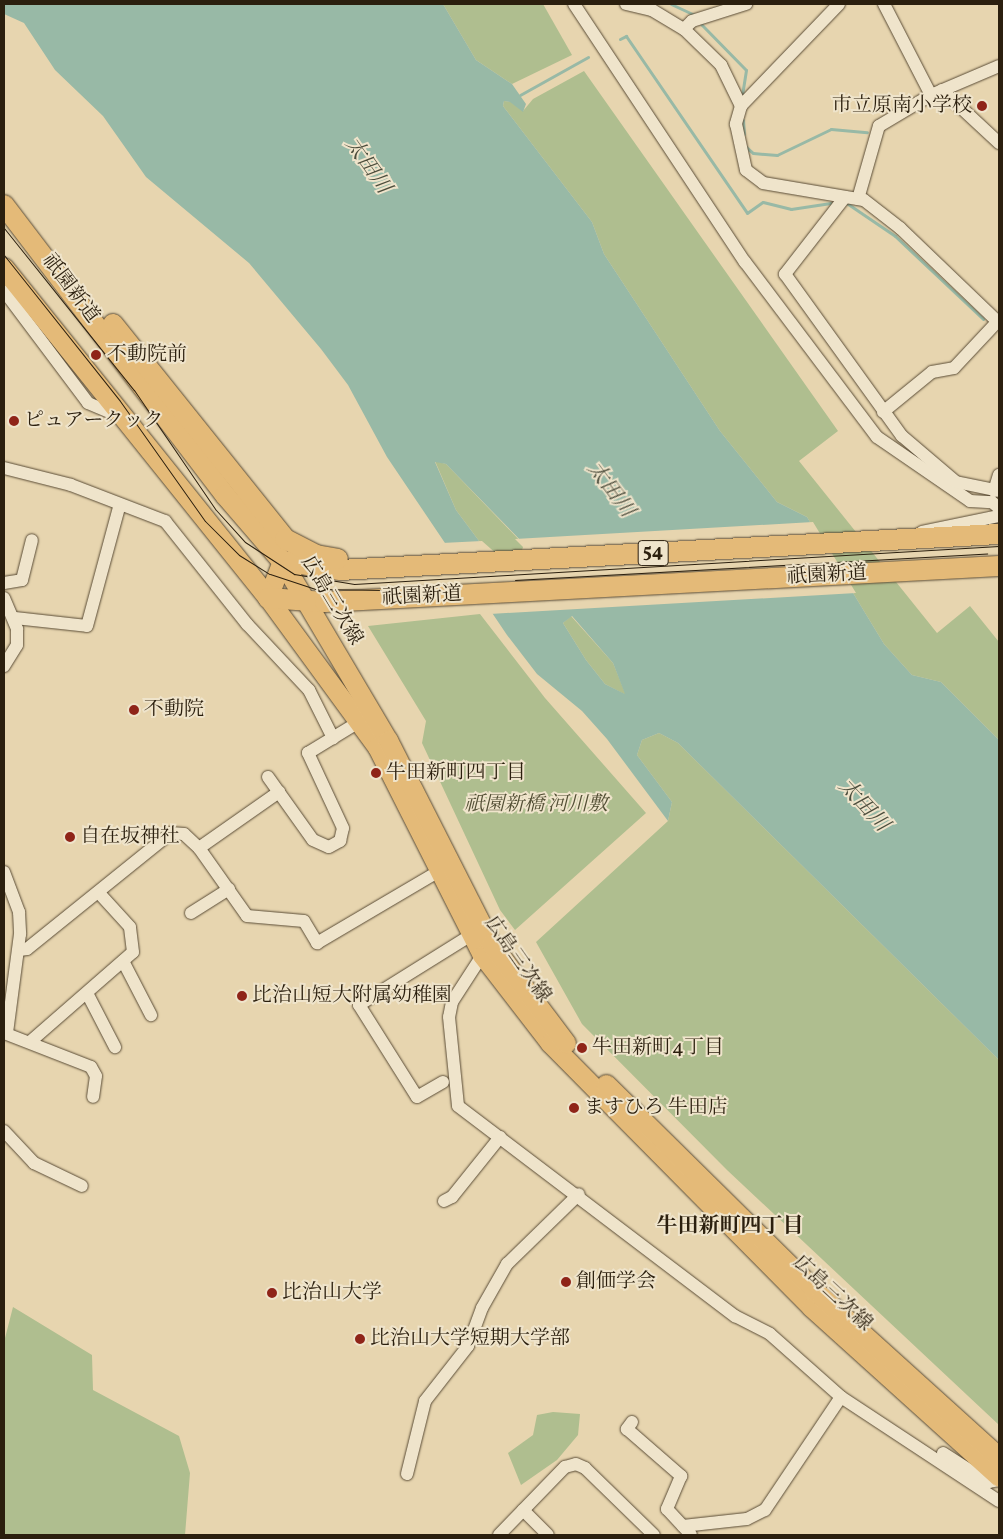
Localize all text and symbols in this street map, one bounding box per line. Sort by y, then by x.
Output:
place label: 市立原南小学校 [832,94,972,118]
marker: 市立原南小学校 [976,100,988,112]
water label: 太田川 [339,133,395,199]
street label: 祇園新道 [36,250,104,328]
place label: 不動院前 [107,343,187,367]
marker: 不動院前 [89,348,103,362]
place label: ピュアークック [24,409,163,433]
marker: ピュアークック [8,415,20,427]
water label: 太田川 [581,457,639,523]
road number: 54 [637,536,669,570]
street label: 広島三次線 [295,552,367,650]
street label: 祇園新道 [786,562,868,590]
street label: 祇園新道 [381,583,463,611]
place label: 不動院 [144,698,204,722]
marker: 不動院 [128,704,140,716]
place label: 牛田新町四丁目 [386,761,526,785]
marker: 牛田新町四丁目 [370,767,382,779]
water label: 太田川 [832,774,894,838]
park label: 祇園新橋 河川敷 [464,793,608,817]
place label: 自在坂神社 [80,825,180,849]
marker: 自在坂神社 [64,831,76,843]
street label: 広島三次線 [478,912,556,1008]
place label: 比治山短大附属幼稚園 [252,984,452,1008]
marker: 比治山短大附属幼稚園 [236,990,248,1002]
place label: 牛田新町4丁目 [592,1036,724,1060]
marker: 牛田新町4丁目 [576,1042,588,1054]
place label: ますひろ 牛田店 [584,1096,728,1120]
marker: ますひろ 牛田店 [568,1102,580,1114]
district label: 牛田新町四丁目 [657,1214,803,1240]
street label: 広島三次線 [787,1251,877,1337]
place label: 創価学会 [576,1270,656,1294]
marker: 創価学会 [560,1276,572,1288]
place label: 比治山大学 [282,1281,382,1305]
marker: 比治山大学 [266,1287,278,1299]
place label: 比治山大学短期大学部 [370,1327,570,1351]
marker: 比治山大学短期大学部 [354,1333,366,1345]

